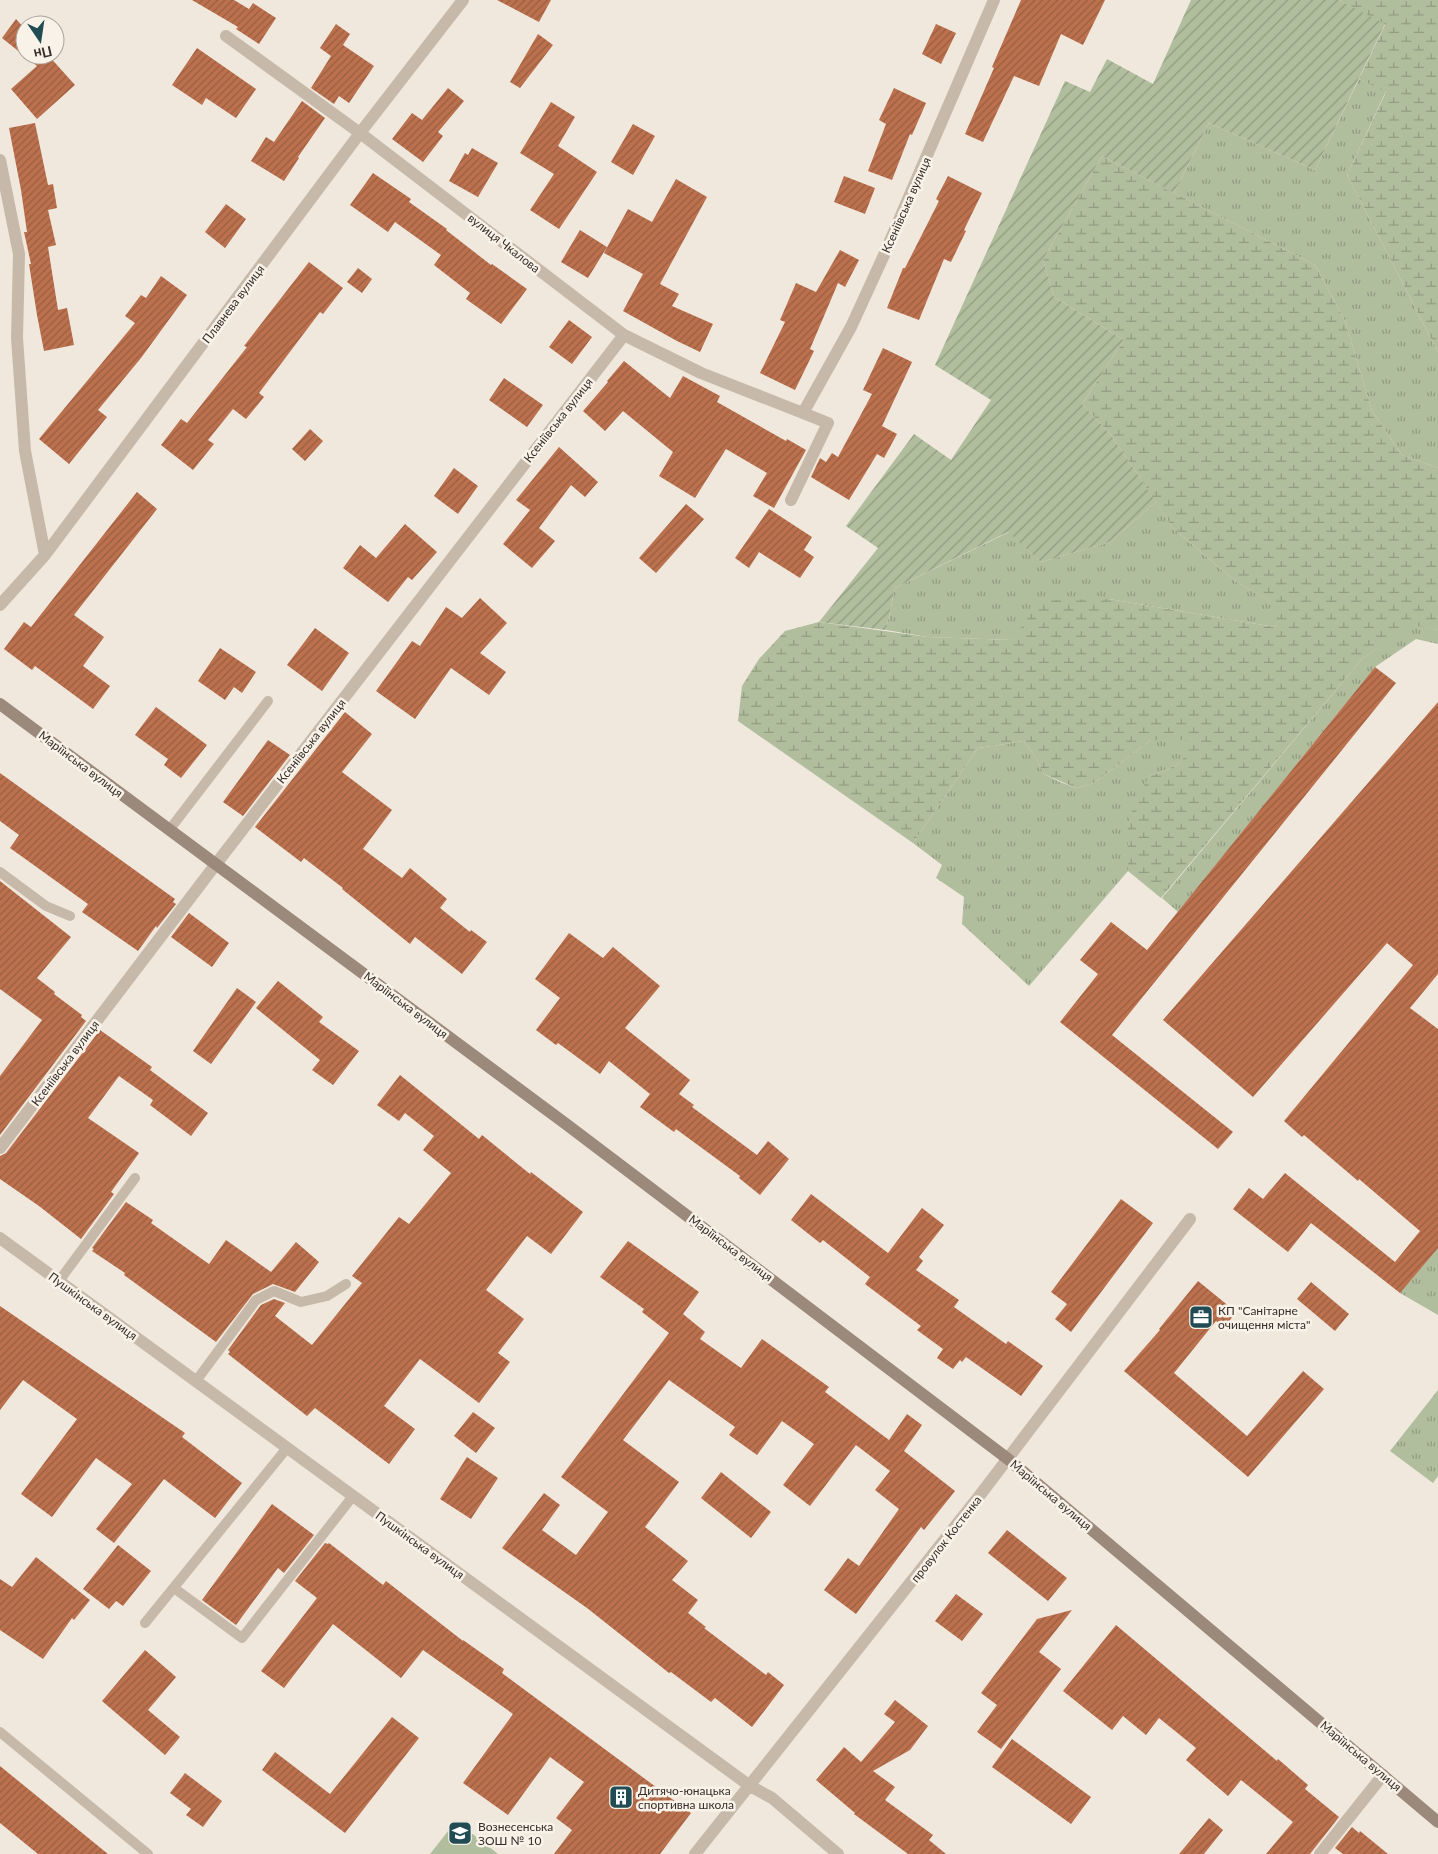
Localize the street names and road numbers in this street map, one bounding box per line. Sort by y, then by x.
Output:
street label: Ксеніївська вулиця [878,155,934,255]
street label: вулиця Чкалова [465,210,543,276]
street label: Плавнева вулиця [199,262,267,346]
street label: Ксеніївська вулиця [520,375,596,465]
street label: Ксеніївська вулиця [273,696,349,786]
street label: Маріїнська вулиця [36,727,126,801]
street label: Маріїнська вулиця [361,968,451,1042]
street label: Ксеніївська вулиця [28,1017,102,1109]
street label: Маріїнська вулиця [686,1211,776,1285]
street label: Пушкінська вулиця [46,1269,140,1343]
street label: Маріїнська вулиця [1007,1457,1095,1533]
street label: провулок Костенка [907,1493,985,1585]
street label: Пушкінська вулиця [373,1508,467,1582]
street label: Маріїнська вулиця [1317,1718,1405,1794]

